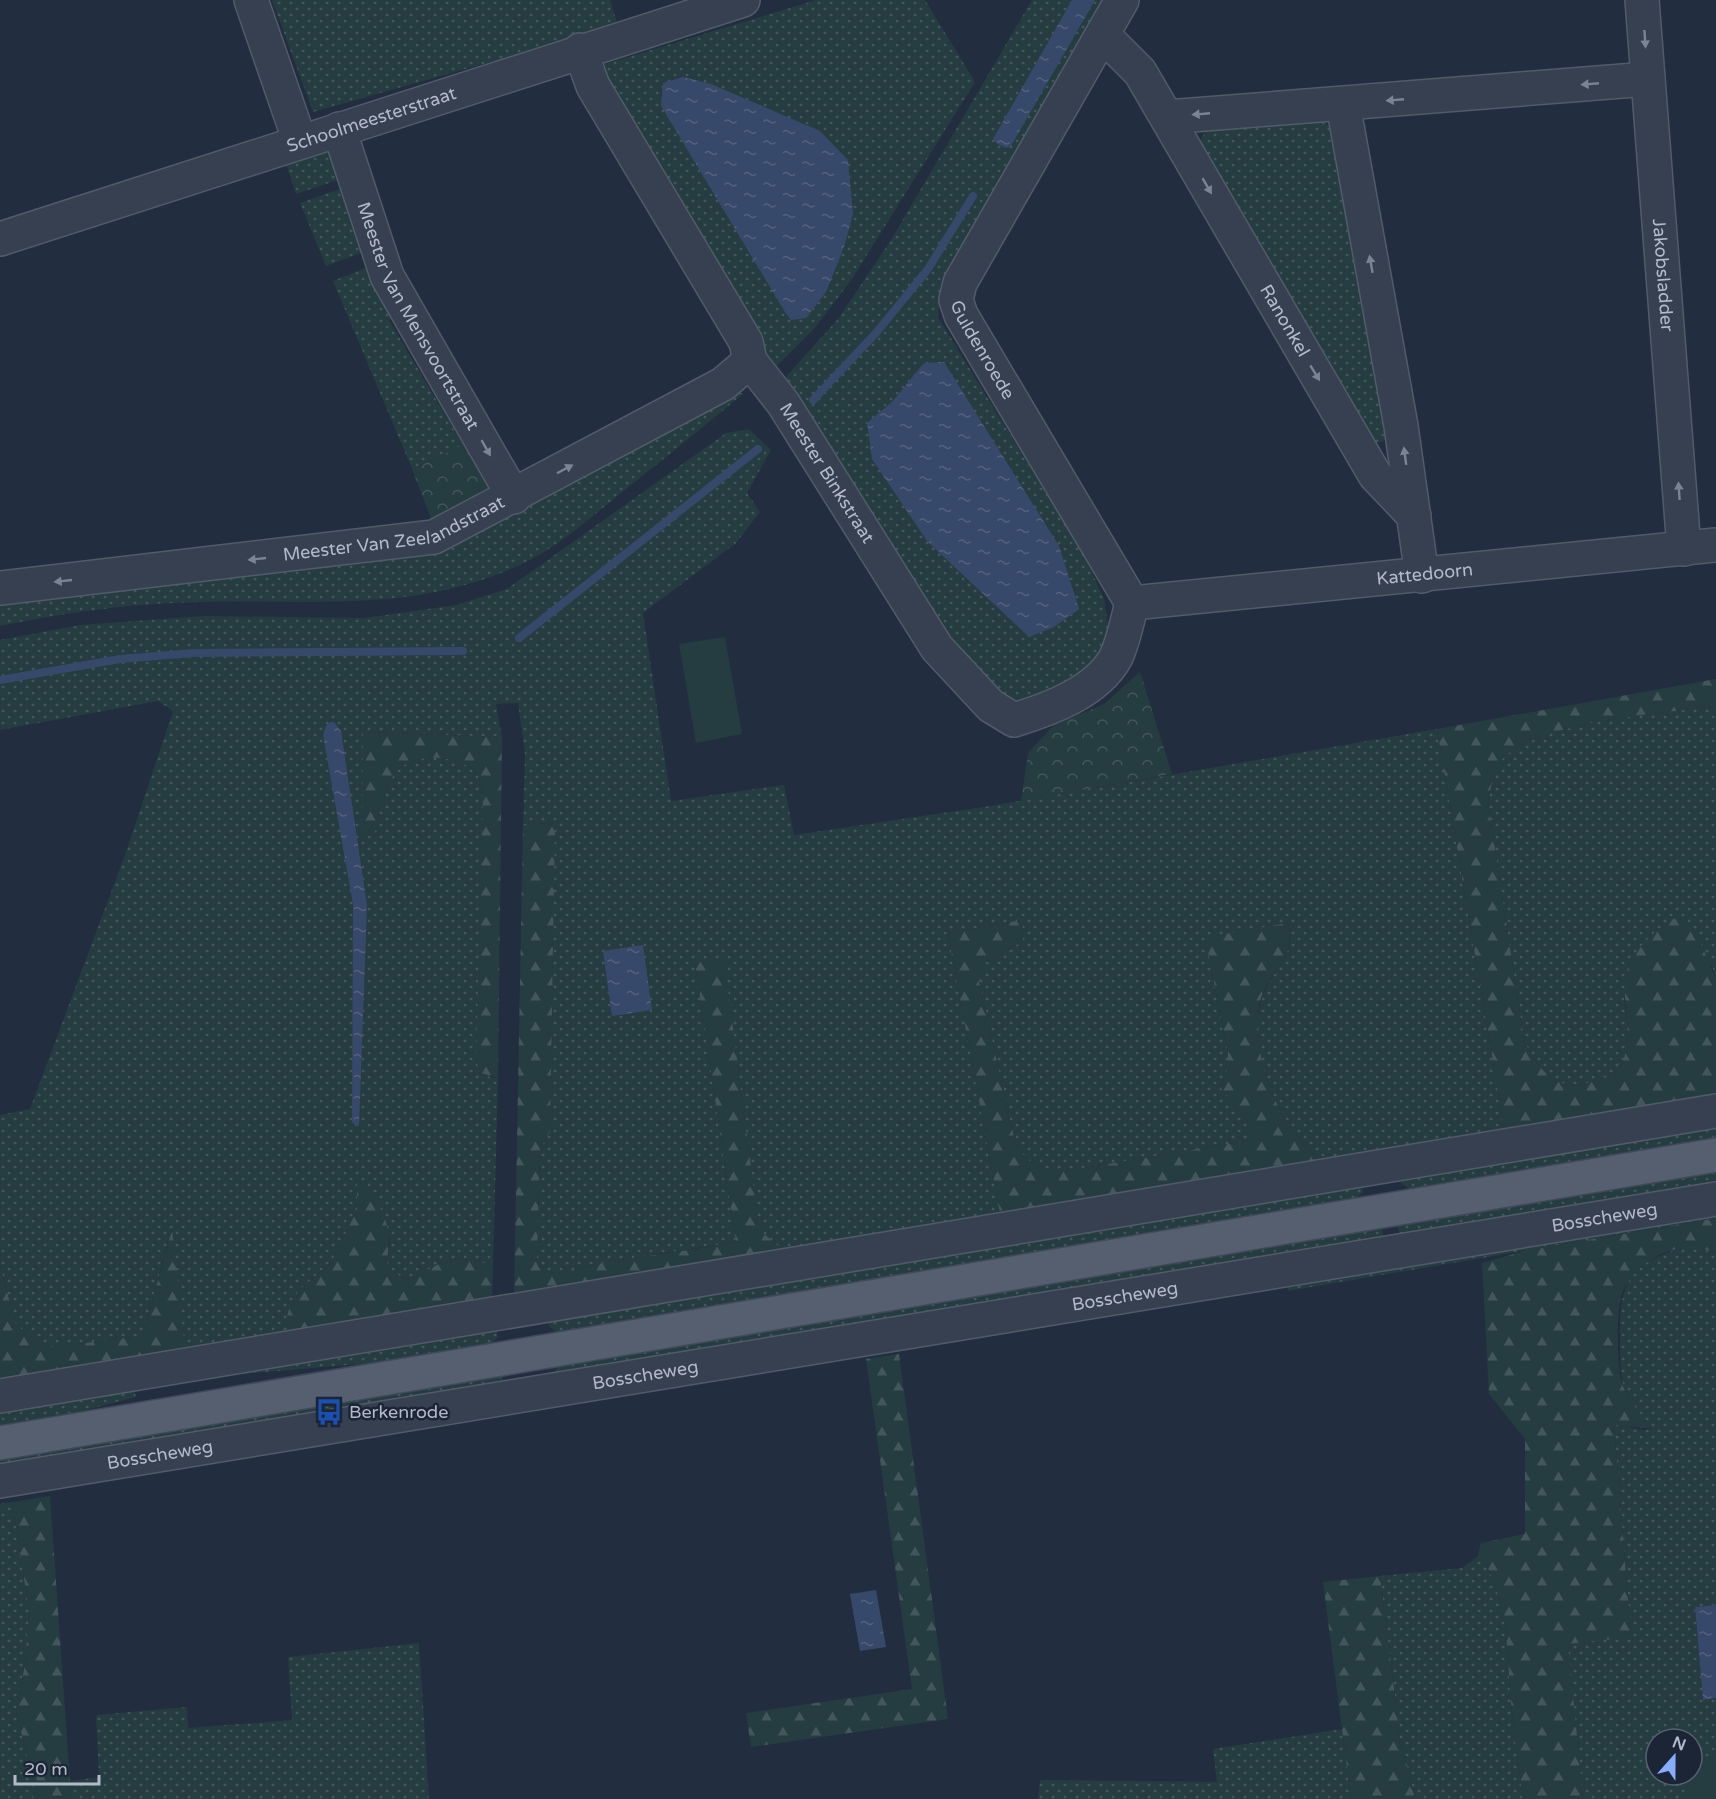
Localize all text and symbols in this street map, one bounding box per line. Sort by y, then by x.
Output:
one-way arrow [1640,30,1650,49]
one-way arrow [1580,79,1599,89]
street label: Schoolmeesterstraat [284,82,459,157]
one-way arrow [1386,95,1405,105]
one-way arrow [1191,110,1210,119]
one-way arrow [1201,178,1212,194]
street label: Meester Van Mensvoortstraat [353,199,484,434]
street label: Jakobsladder [1648,218,1678,333]
one-way arrow [1367,254,1376,273]
street label: Ranonkel [1255,280,1315,361]
street label: Guldenroede [946,297,1020,403]
one-way arrow [1309,365,1320,381]
street label: Meester Binkstraat [775,399,879,547]
one-way arrow [480,440,491,456]
one-way arrow [1401,446,1410,465]
one-way arrow [557,464,574,474]
one-way arrow [1675,481,1684,500]
street label: Meester Van Zeelandstraat [282,491,508,566]
one-way arrow [247,554,266,564]
street label: Kattedoorn [1375,558,1474,590]
one-way arrow [53,576,72,586]
street label: Bosscheweg [1550,1198,1659,1237]
street label: Bosscheweg [1070,1277,1179,1316]
street label: Bosscheweg [591,1355,700,1394]
bus stop icon: Berkenrode [314,1397,344,1427]
place label: Berkenrode [349,1401,448,1423]
street label: Bosscheweg [105,1435,214,1474]
north arrow [1644,1727,1704,1787]
text: N [1669,1732,1689,1756]
scale bar [15,1748,99,1786]
text: 20 m [24,1758,68,1780]

